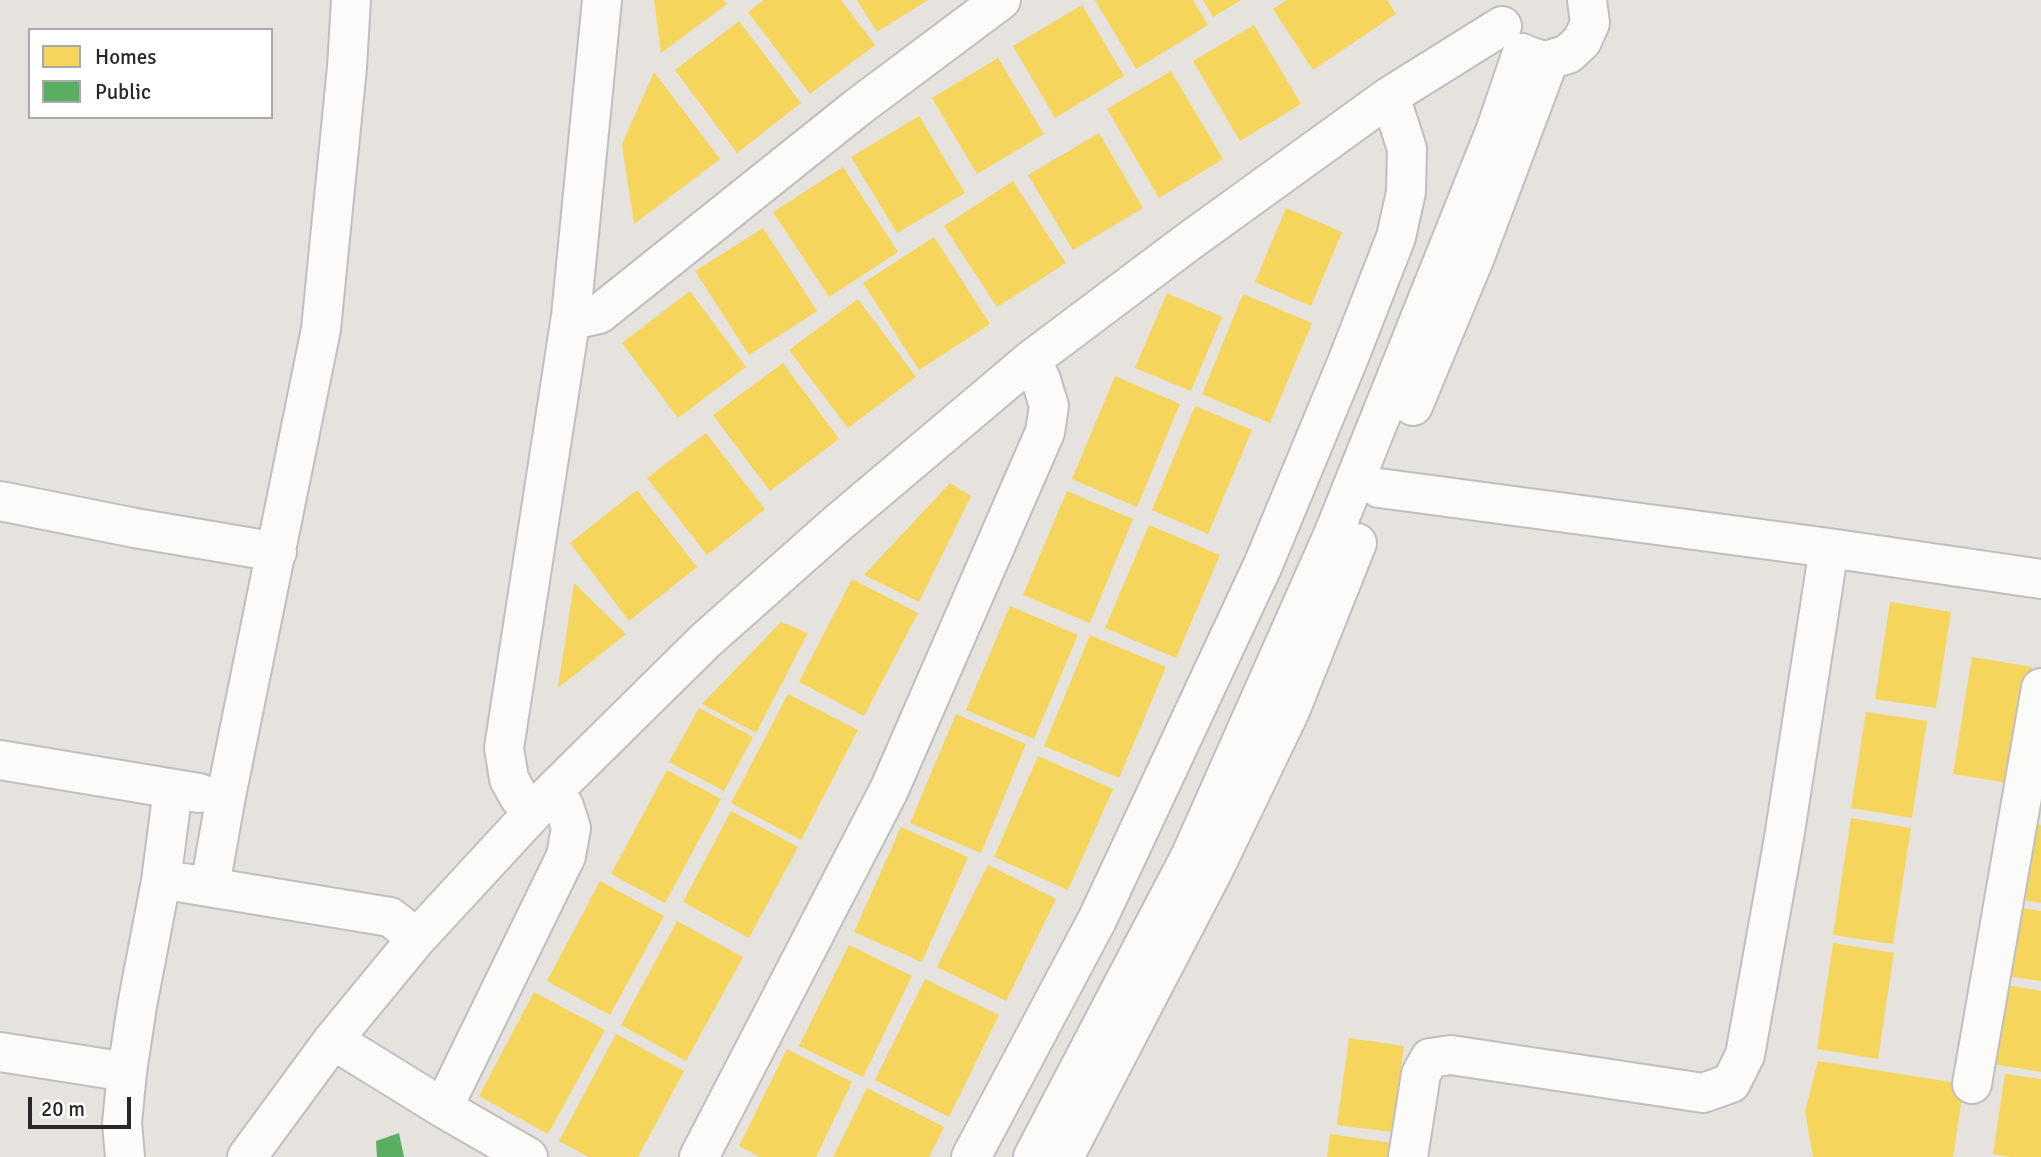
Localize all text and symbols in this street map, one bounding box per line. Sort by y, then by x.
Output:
legend [28,28,273,119]
text: Homes [95,44,157,70]
text: Public [95,79,151,105]
scale bar [32,1084,135,1128]
text: 20 m [41,1096,85,1122]

